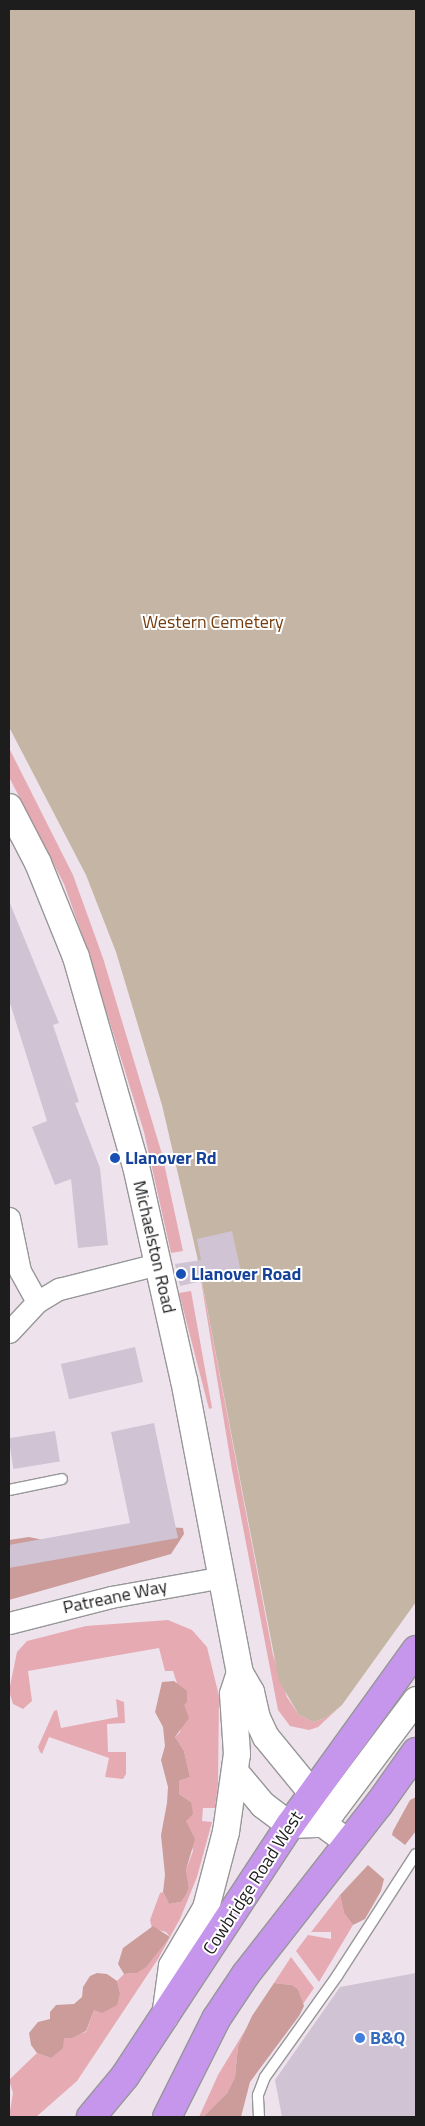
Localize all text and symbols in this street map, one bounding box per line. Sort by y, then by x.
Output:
park label: Western Cemetery [142,611,284,633]
place label: Llanover Rd [125,1147,217,1169]
marker: Llanover Rd [109,1152,121,1164]
street label: Michaelston Road [128,1178,180,1316]
place label: Llanover Road [191,1263,301,1285]
marker: Llanover Road [175,1268,187,1280]
street label: Patreane Way [61,1575,169,1619]
street label: Cowbridge Road West [199,1807,307,1959]
place label: B&Q [370,2027,405,2049]
marker: B&Q [354,2032,366,2044]

